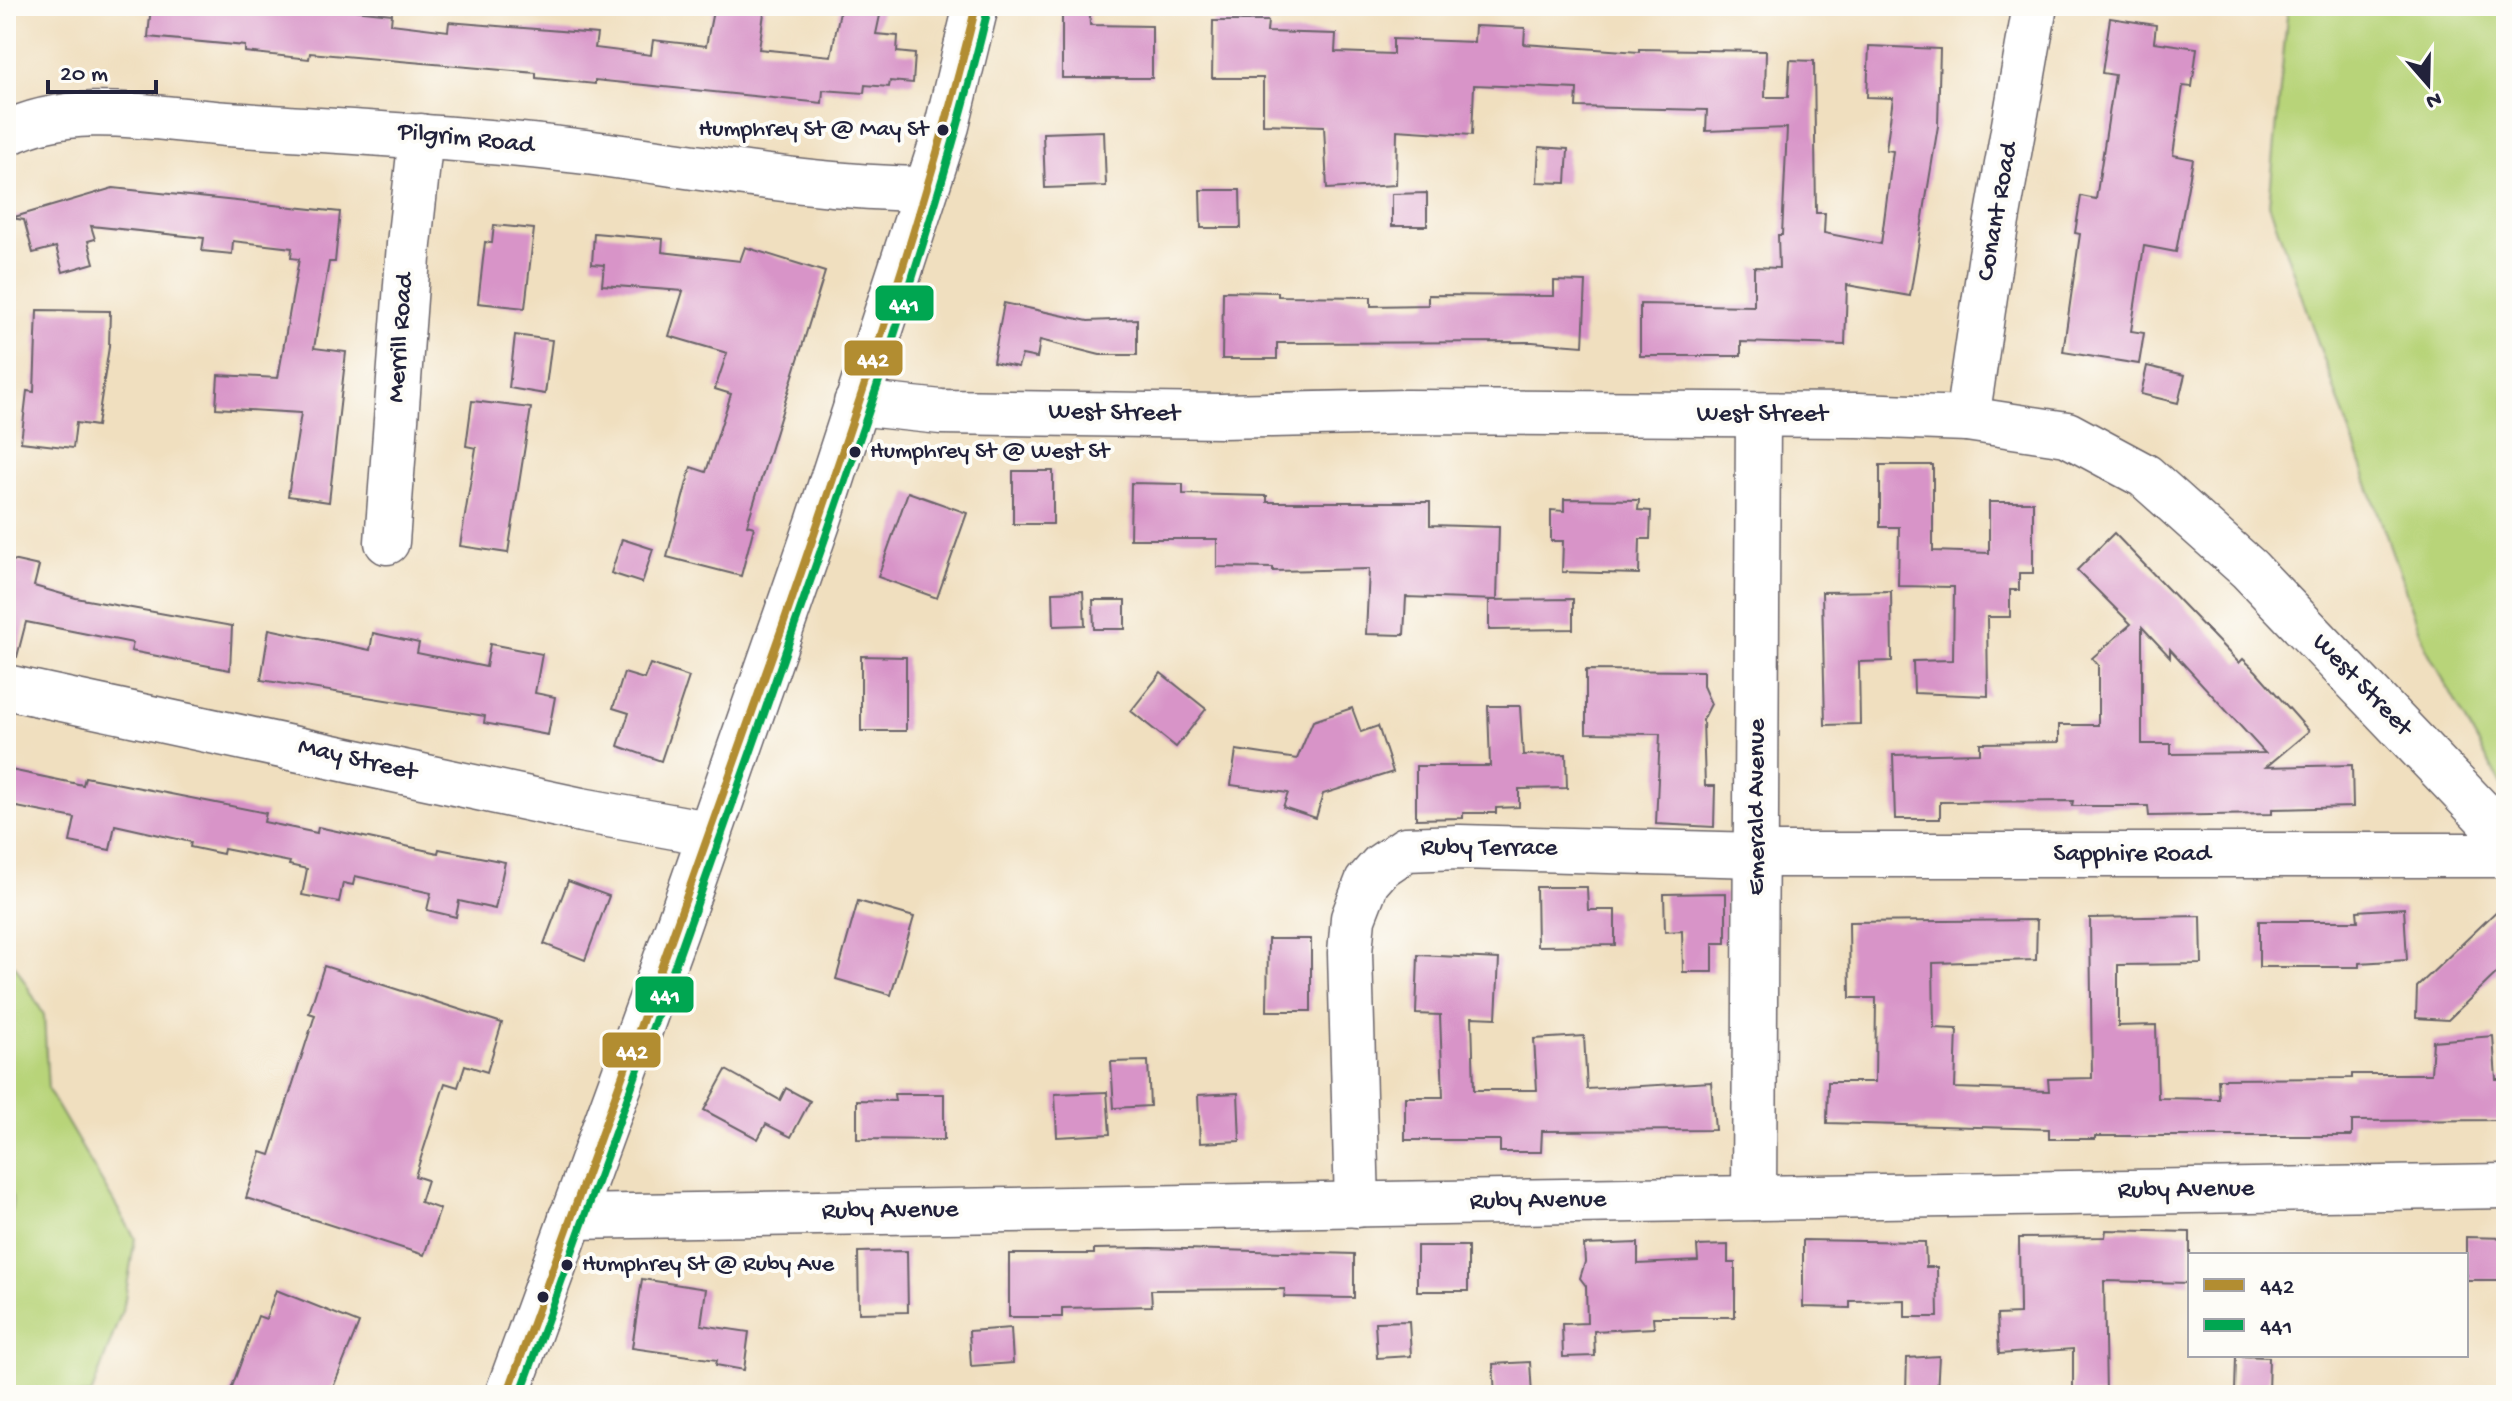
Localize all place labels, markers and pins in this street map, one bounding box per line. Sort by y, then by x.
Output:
place label: Humphrey St @ May St [699,116,930,145]
marker: Humphrey St @ May St [935,122,951,138]
place label: Humphrey St @ West St [870,438,1111,467]
marker: Humphrey St @ West St [847,444,863,460]
place label: Humphrey St @ Ruby Ave [582,1251,835,1280]
marker: Humphrey St @ Ruby Ave [559,1257,575,1273]
unlabelled marker [535,1289,551,1305]

